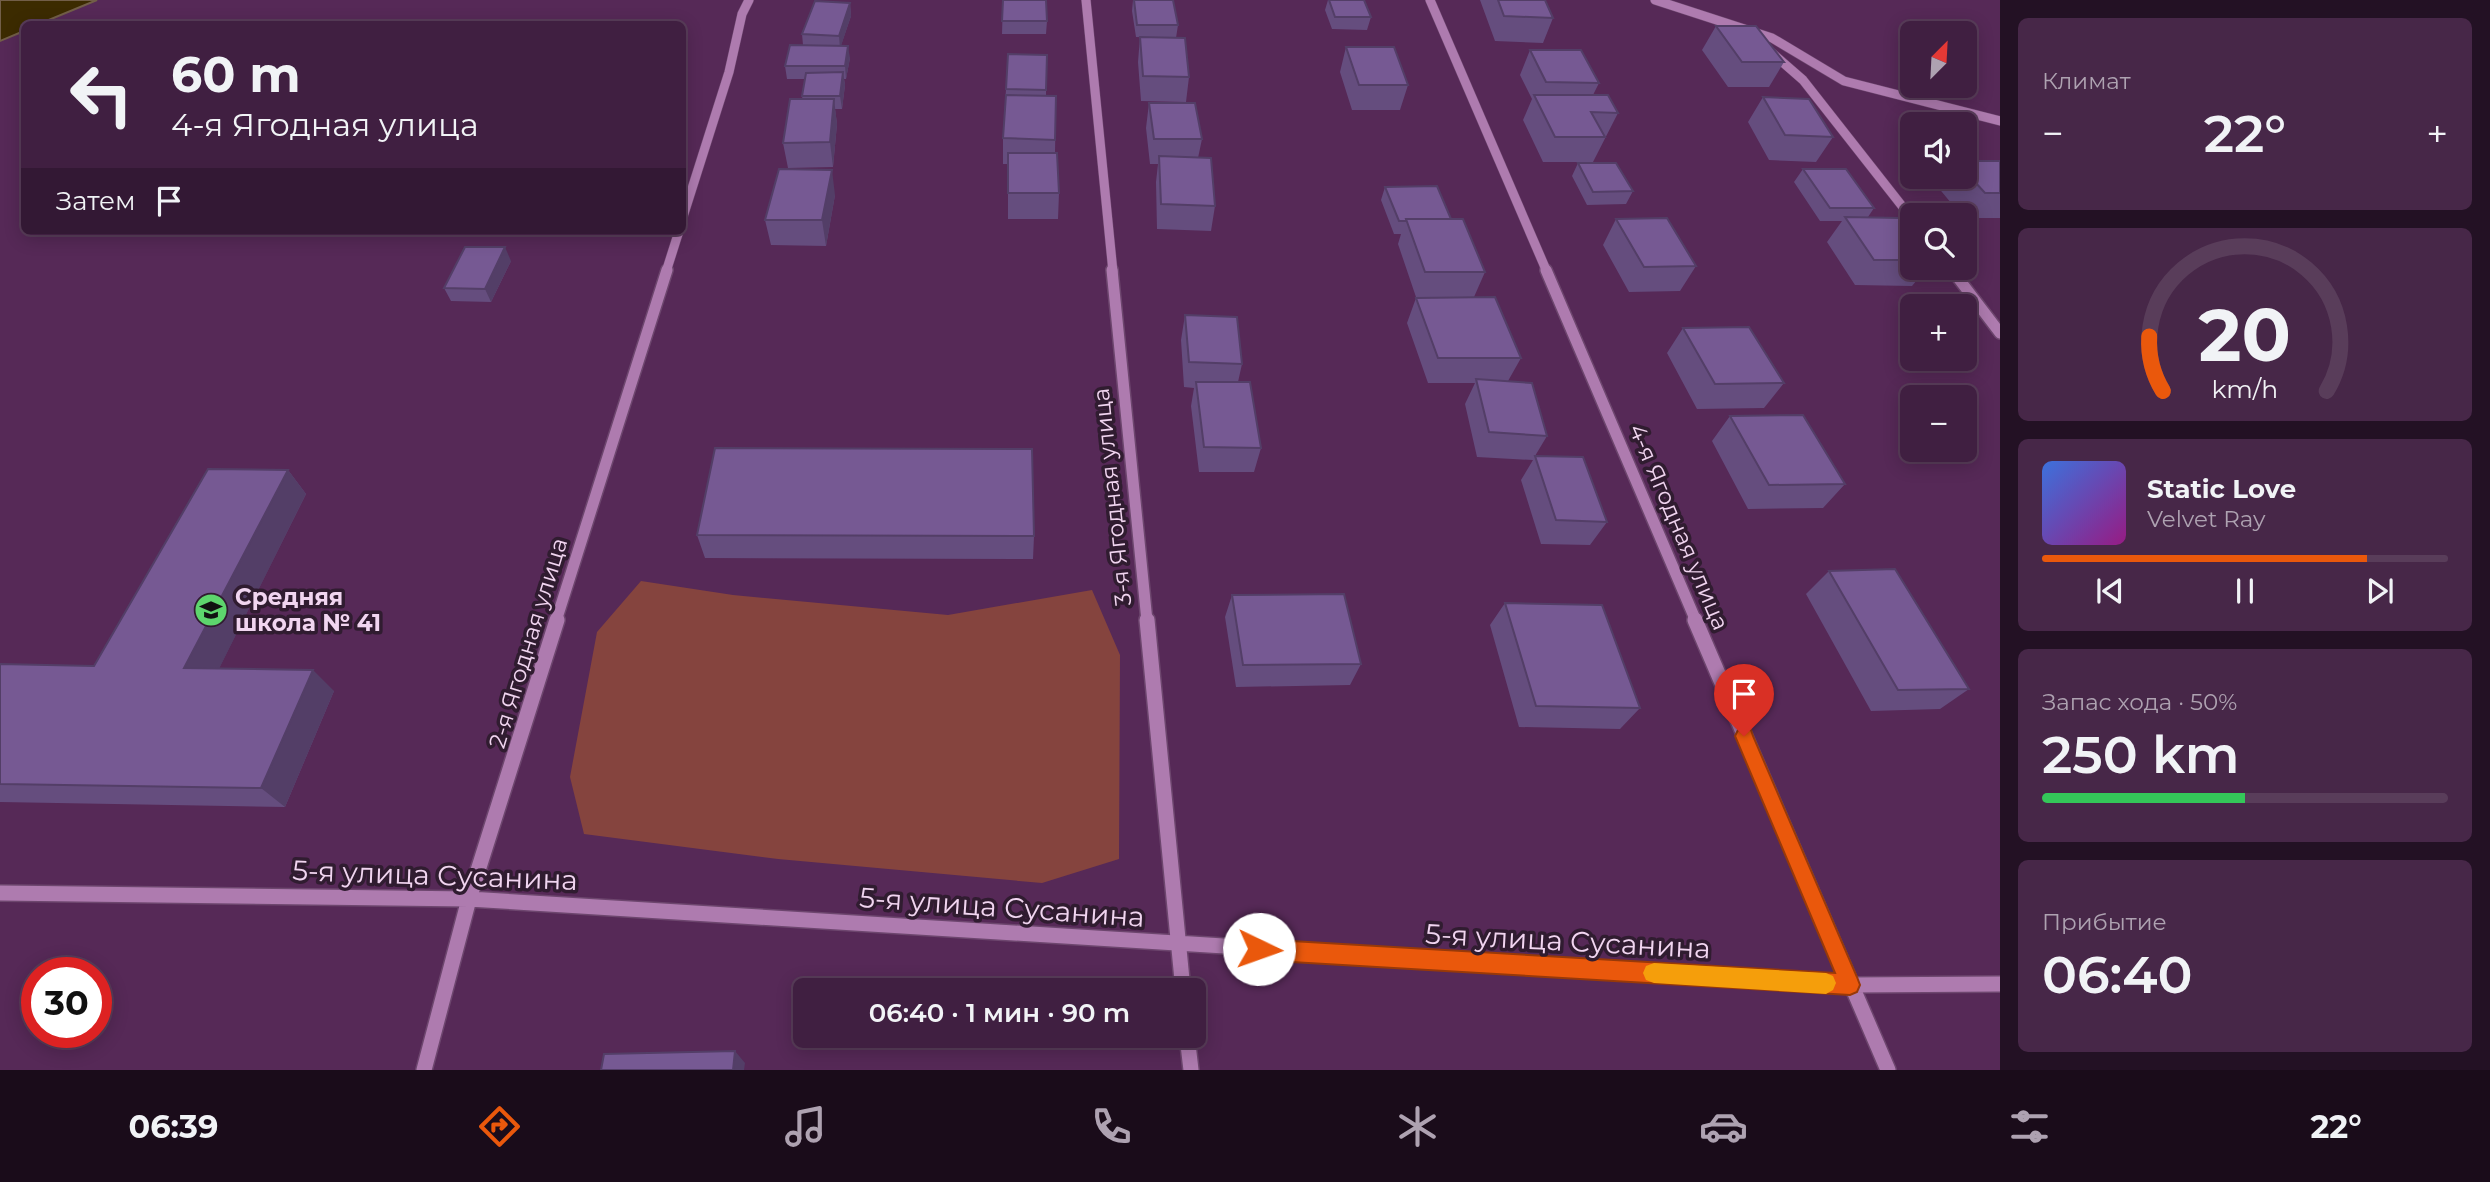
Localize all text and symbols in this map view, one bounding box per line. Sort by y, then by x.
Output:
north arrow [1900,21,1978,98]
map controls [1900,21,1977,462]
text: 60 m [171,45,301,104]
icon: left [56,49,147,140]
text: Климат [2042,67,2131,95]
text: 22° [2204,102,2286,165]
text: 4-я Ягодная улица [171,105,479,144]
text: − [2042,110,2064,157]
text: + [2426,110,2448,157]
button: sound [1900,112,1977,189]
icon: arrive [150,182,188,220]
text: Затем [56,185,136,217]
button: search [1900,203,1977,280]
text: 20 [2199,291,2291,379]
button: + [1900,294,1977,371]
text: km/h [2212,373,2278,403]
button: − [1900,385,1977,462]
street label: 3-я Ягодная улица [1087,387,1137,607]
street label: 4-я Ягодная улица [1623,420,1735,634]
text: Static Love [2147,473,2296,505]
text: Velvet Ray [2147,505,2265,533]
street label: 2-я Ягодная улица [483,534,573,752]
icon: previous [2091,572,2129,610]
icon: pause [2226,572,2264,610]
icon: next [2361,572,2399,610]
place label: Средняя школа № 41 [235,583,381,637]
school or university icon: Средняя школа № 41 [192,591,230,629]
pin [1714,664,1774,736]
icon: arrive [1725,675,1763,713]
text: Запас хода · 50% [2042,688,2237,716]
text: 250 km [2042,723,2240,786]
street label: 5-я улица Сусанина [292,853,578,897]
street label: 5-я улица Сусанина [858,880,1146,934]
text: Прибытие [2042,908,2167,936]
position arrow [1222,912,1296,986]
street label: 5-я улица Сусанина [1424,917,1712,965]
text: 06:40 [2042,943,2193,1006]
speed limit sign: 30 [21,957,112,1048]
text: 06:40 · 1 мин · 90 m [869,997,1130,1029]
icon: directions [475,1102,524,1151]
icon: music [781,1102,830,1151]
icon: phone [1087,1102,1136,1151]
icon: climate [1393,1102,1442,1151]
icon: car [1699,1102,1748,1151]
icon: filters [2005,1102,2054,1151]
text: 06:39 [128,1107,218,1146]
text: 22° [2310,1107,2362,1146]

